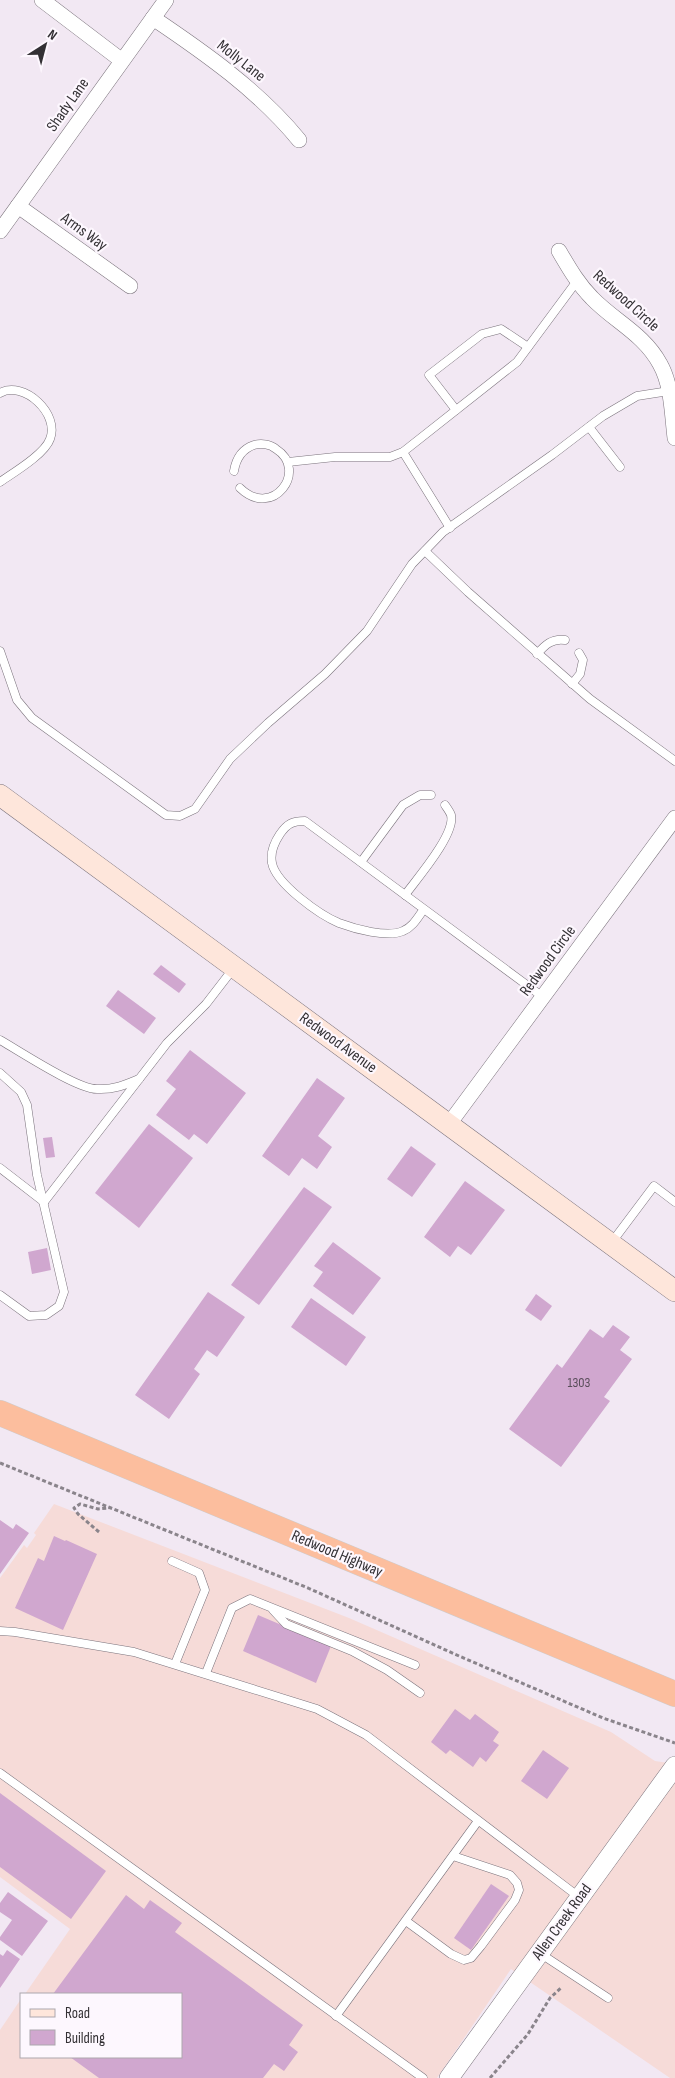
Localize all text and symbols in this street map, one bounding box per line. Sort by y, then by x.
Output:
north arrow [20,20,70,70]
text: N [44,26,60,44]
street label: Molly Lane [213,36,269,86]
street label: Shady Lane [43,75,93,135]
street label: Arms Way [56,208,111,255]
street label: Redwood Circle [589,266,663,336]
street label: Redwood Circle [516,922,580,1000]
street label: Redwood Avenue [296,1009,380,1077]
house number: 1303 [568,1374,591,1391]
street label: Redwood Highway [289,1526,385,1582]
street label: Allen Creek Road [528,1880,596,1964]
legend [20,1993,182,2058]
text: Road [65,2004,90,2023]
text: Building [65,2029,105,2048]

